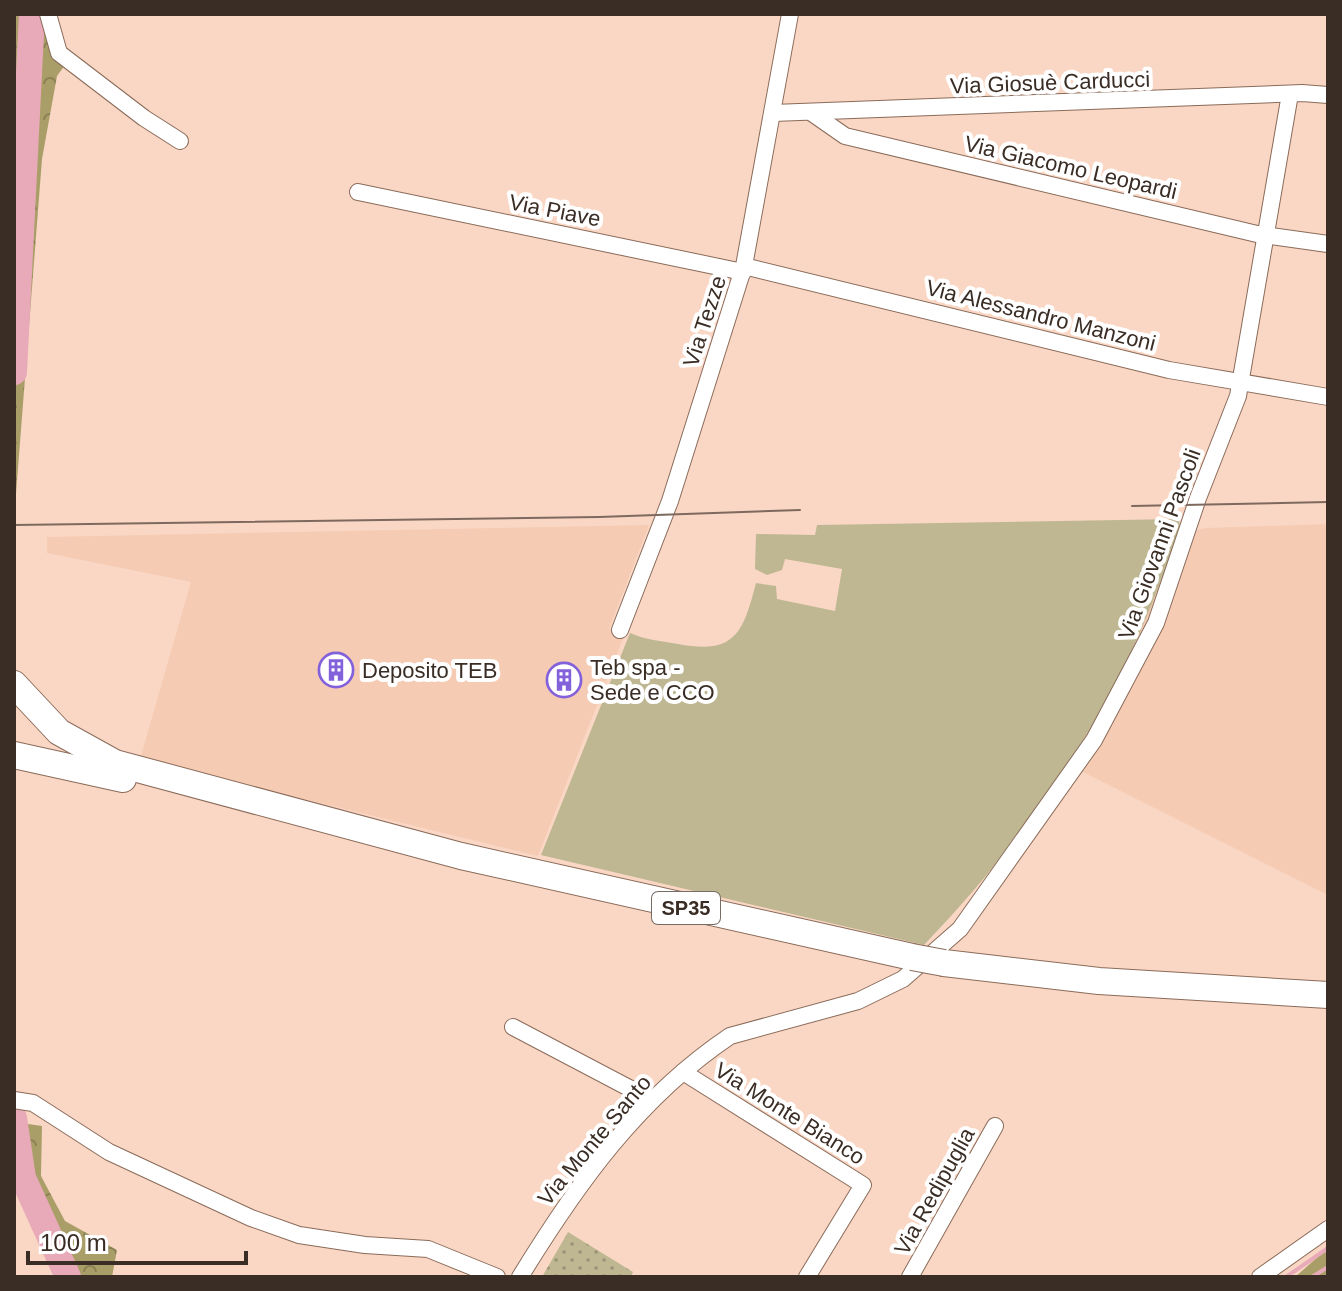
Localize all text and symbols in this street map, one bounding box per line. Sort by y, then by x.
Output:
street label: Via Giosuè Carducci [950,67,1150,98]
street label: Via Giacomo Leopardi [962,131,1180,204]
street label: Via Piave [507,189,603,232]
street label: Via Tezze [678,272,731,370]
street label: Via Alessandro Manzoni [924,275,1158,356]
street label: Via Giovanni Pascoli [1113,445,1206,643]
building icon: Deposito TEB [317,651,355,689]
place label: Teb spa - Sede e CCO [590,655,715,705]
place label: Deposito TEB [362,658,497,683]
building icon: Teb spa - Sede e CCO [545,661,583,699]
road number: SP35 [652,892,720,924]
street label: Via Monte Bianco [710,1057,869,1170]
street label: Via Monte Santo [533,1070,656,1211]
street label: Via Redipuglia [889,1123,980,1259]
scale bar [28,1215,246,1265]
text: 100 m [40,1229,107,1256]

